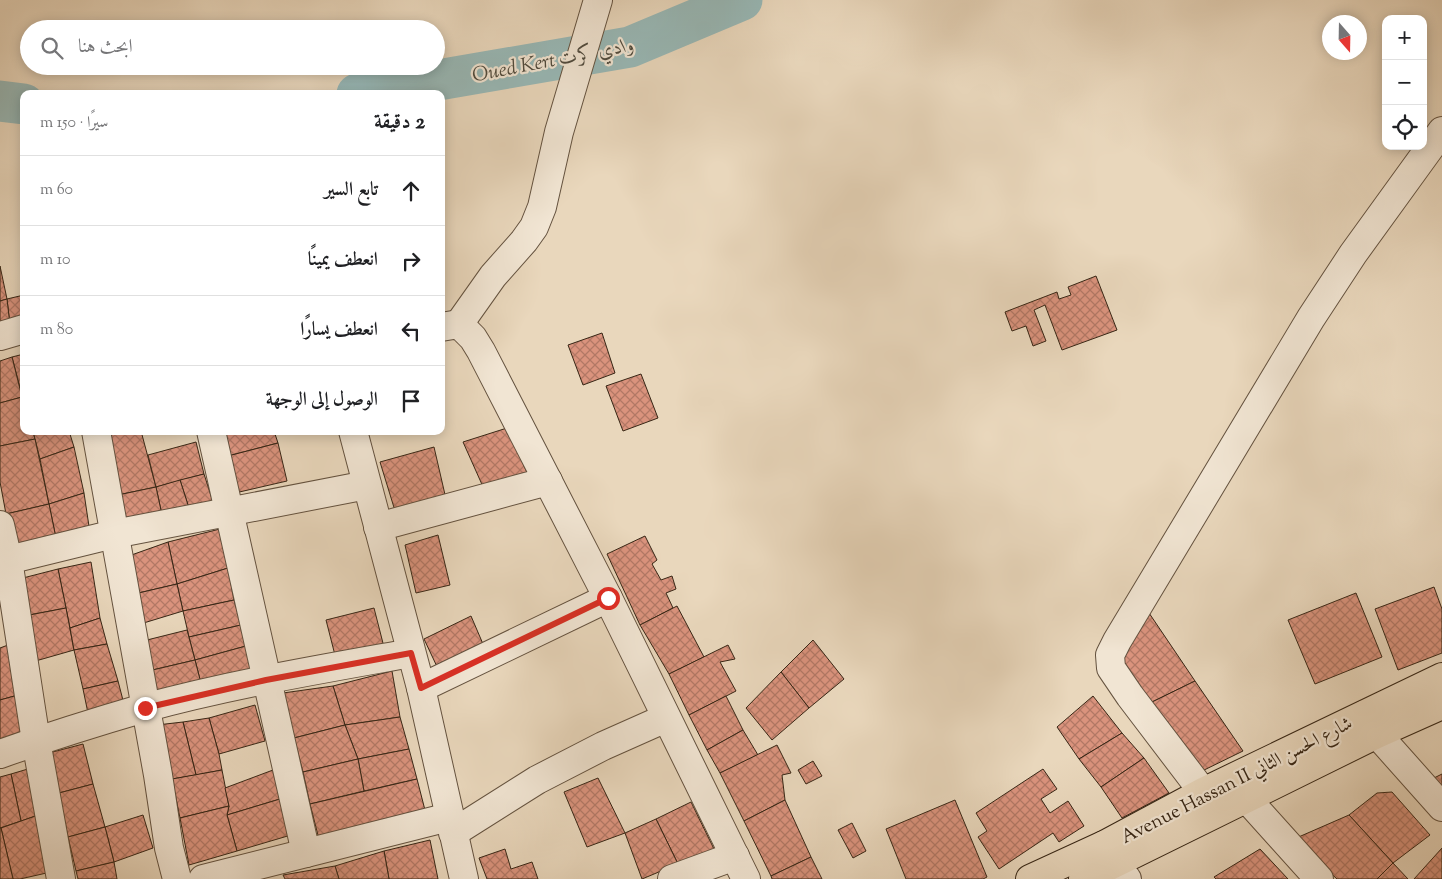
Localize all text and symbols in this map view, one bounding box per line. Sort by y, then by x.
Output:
north arrow [1322,15,1367,60]
map controls [1382,15,1427,150]
button: + [1382,15,1427,60]
search box [20,20,445,75]
water label: Oued Kert وادي كرت [470,32,637,91]
icon: search [38,34,66,62]
text: ابحث هنا [78,34,133,61]
button: − [1382,60,1427,105]
button: locate [1382,105,1427,150]
text: 2 دقيقة [374,108,425,138]
text: سيرًا · 150 m [40,112,108,135]
text: تابع السير [324,177,378,204]
icon: ahead [397,177,425,205]
text: 60 m [40,179,73,202]
text: انعطف يمينًا [308,247,378,274]
icon: right [397,247,425,275]
text: 10 m [40,249,70,272]
text: انعطف يسارًا [300,317,378,344]
icon: left [397,317,425,345]
text: 80 m [40,319,73,342]
text: الوصول إلى الوجهة [266,387,378,414]
icon: arrive [397,387,425,415]
route start [597,587,620,610]
route end [134,697,157,720]
street label: Avenue Hassan II شارع الحسن الثاني [1117,711,1358,852]

